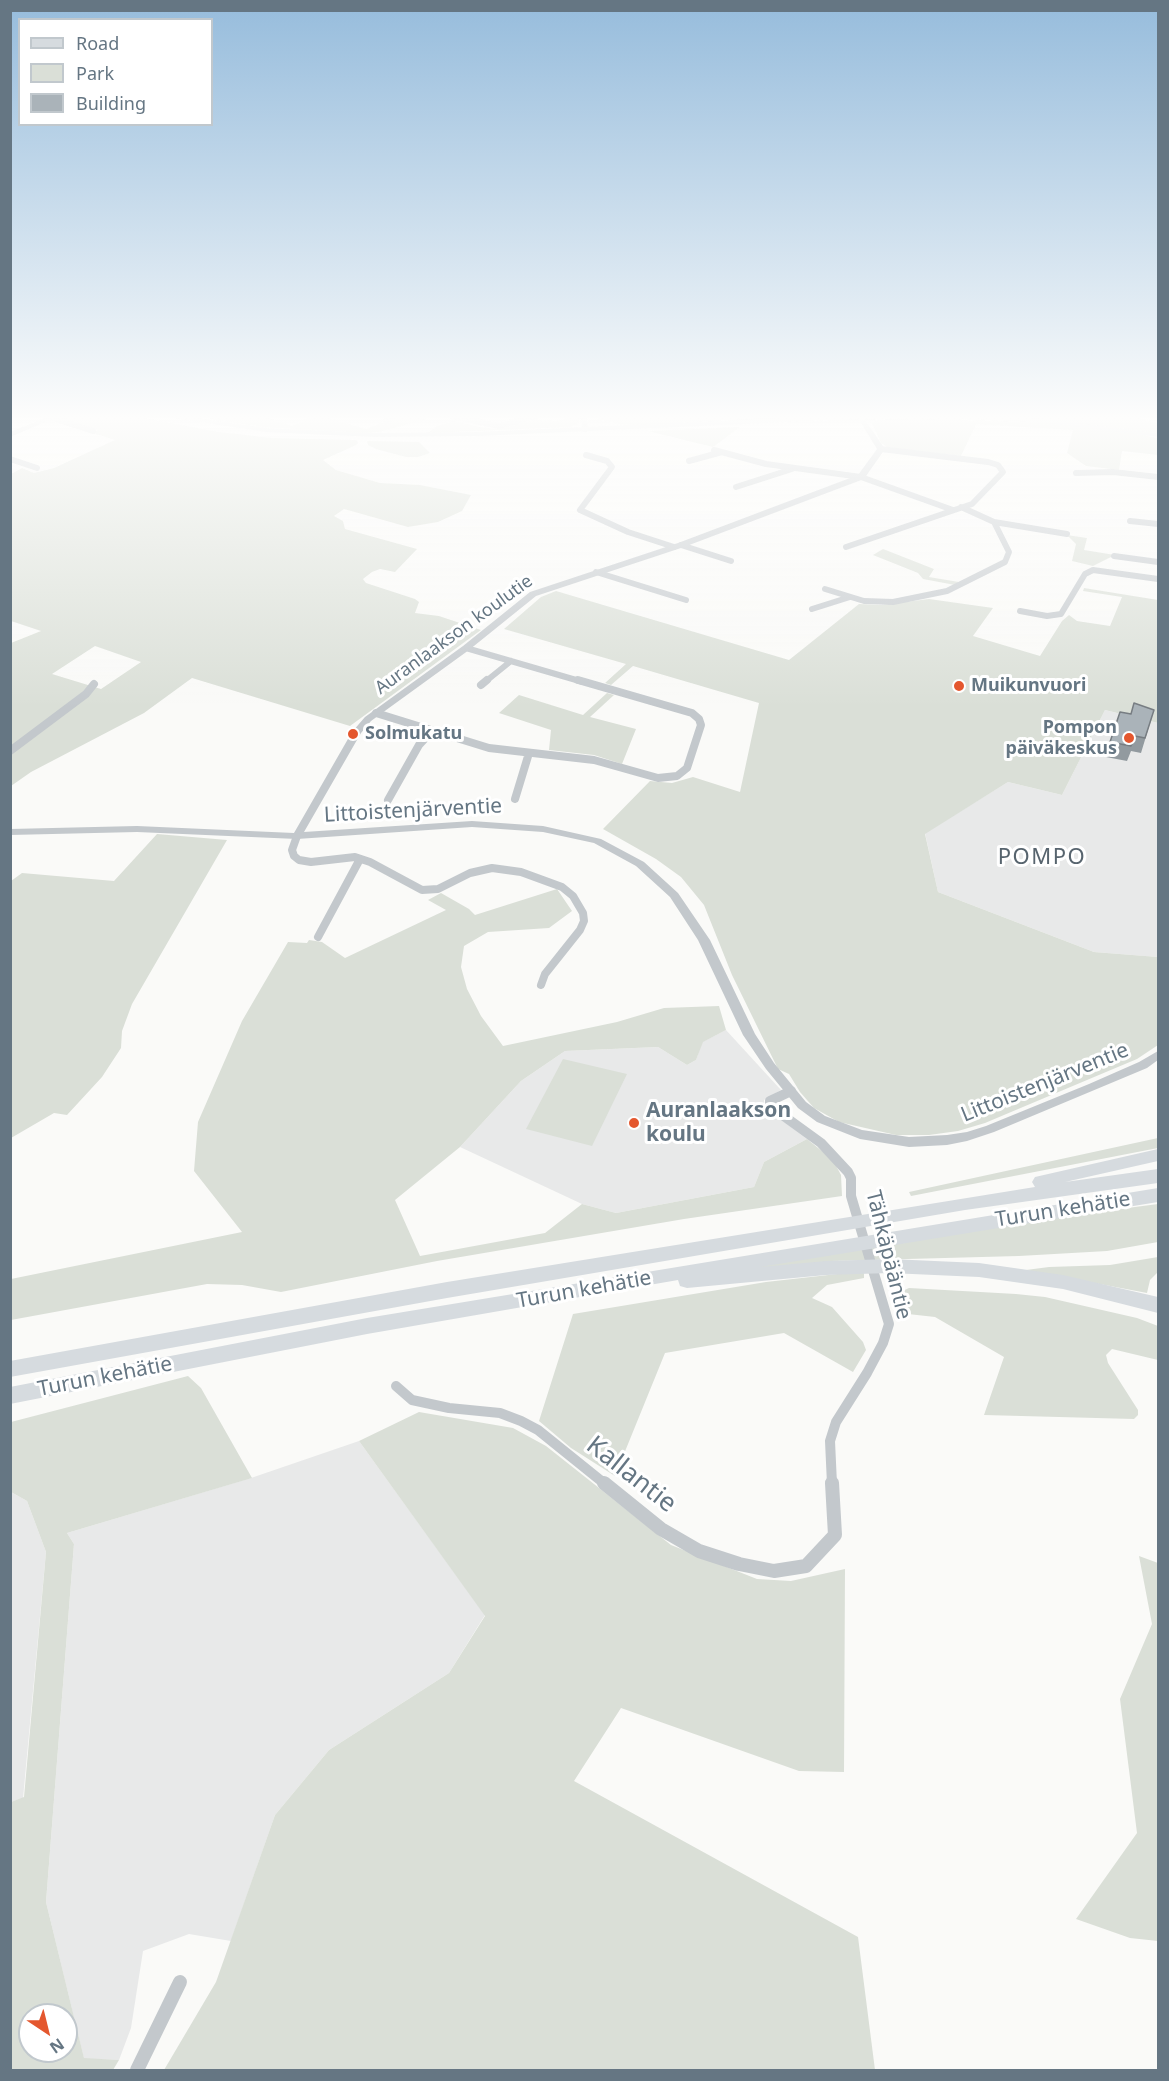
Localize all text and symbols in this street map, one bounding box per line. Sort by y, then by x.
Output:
legend [18,18,213,126]
text: Road [76,31,119,55]
text: Park [76,61,114,85]
text: Building [76,91,146,115]
street label: Auranlaakson koulutie [371,571,537,699]
place label: Muikunvuori [971,675,1086,697]
marker: Muikunvuori [952,679,966,693]
place label: Pompon päiväkeskus [1006,717,1117,760]
place label: Solmukatu [365,723,462,745]
marker: Solmukatu [346,727,360,741]
marker: Pompon päiväkeskus [1122,731,1136,745]
street label: Littoistenjärventie [323,794,503,828]
district label: POMPO [998,845,1086,871]
street label: Littoistenjärventie [958,1038,1132,1128]
place label: Auranlaakson koulu [646,1098,791,1148]
marker: Auranlaakson koulu [627,1116,641,1130]
street label: Turun kehätie [994,1187,1132,1233]
street label: Tähkäpääntie [860,1188,916,1322]
street label: Turun kehätie [515,1266,653,1314]
street label: Turun kehätie [36,1352,174,1402]
street label: Kallantie [580,1430,682,1520]
north arrow [18,2003,78,2063]
text: N [46,2033,69,2059]

